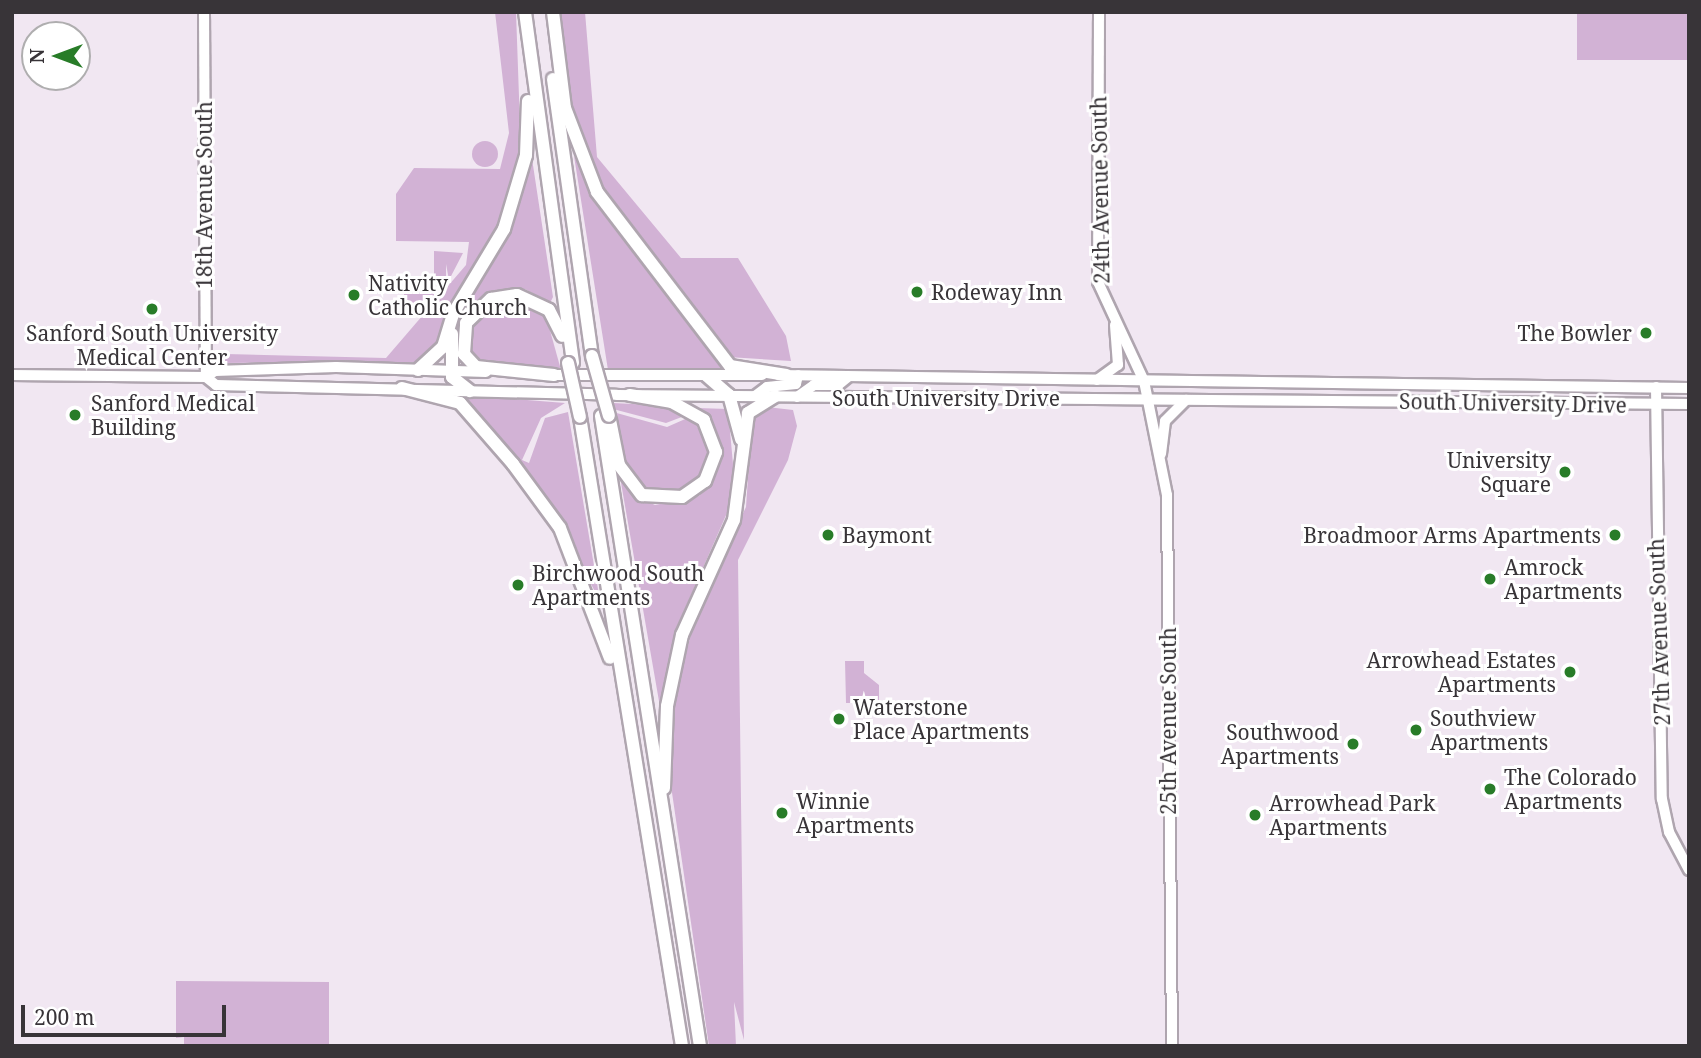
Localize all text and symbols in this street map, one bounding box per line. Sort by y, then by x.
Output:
north arrow [21,21,91,91]
text: N [24,49,50,64]
street label: 24th Avenue South [1086,96,1114,284]
street label: 18th Avenue South [191,101,217,289]
place label: Nativity Catholic Church [368,270,528,320]
place label: Rodeway Inn [931,279,1063,305]
marker: Rodeway Inn [909,284,925,300]
marker: Nativity Catholic Church [346,287,362,303]
marker: Sanford South University Medical Center [144,301,160,317]
place label: Sanford South University Medical Center [26,320,278,370]
place label: The Bowler [1518,320,1632,346]
marker: The Bowler [1638,325,1654,341]
street label: South University Drive [832,385,1060,411]
street label: South University Drive [1399,388,1627,418]
place label: Sanford Medical Building [91,390,255,440]
marker: Sanford Medical Building [65,405,85,425]
place label: University Square [1447,447,1551,497]
marker: University Square [1557,464,1573,480]
place label: Baymont [842,522,932,548]
place label: Broadmoor Arms Apartments [1303,522,1601,548]
marker: Baymont [820,527,836,543]
marker: Broadmoor Arms Apartments [1607,527,1623,543]
street label: 27th Avenue South [1643,538,1675,726]
place label: Amrock Apartments [1504,554,1622,604]
place label: Birchwood South Apartments [532,560,704,610]
marker: Amrock Apartments [1482,571,1498,587]
marker: Birchwood South Apartments [510,577,526,593]
street label: 25th Avenue South [1155,627,1181,815]
place label: Arrowhead Estates Apartments [1367,647,1556,697]
marker: Arrowhead Estates Apartments [1562,664,1578,680]
place label: Waterstone Place Apartments [853,694,1029,744]
place label: Southview Apartments [1430,705,1548,755]
marker: Waterstone Place Apartments [831,711,847,727]
place label: Southwood Apartments [1221,719,1339,769]
marker: Southview Apartments [1408,722,1424,738]
marker: Southwood Apartments [1345,736,1361,752]
place label: The Colorado Apartments [1504,764,1637,814]
marker: The Colorado Apartments [1482,781,1498,797]
place label: Winnie Apartments [796,788,914,838]
place label: Arrowhead Park Apartments [1269,790,1435,840]
marker: Winnie Apartments [774,805,790,821]
marker: Arrowhead Park Apartments [1247,807,1263,823]
scale bar [24,992,229,1036]
text: 200 m [34,1003,95,1031]

